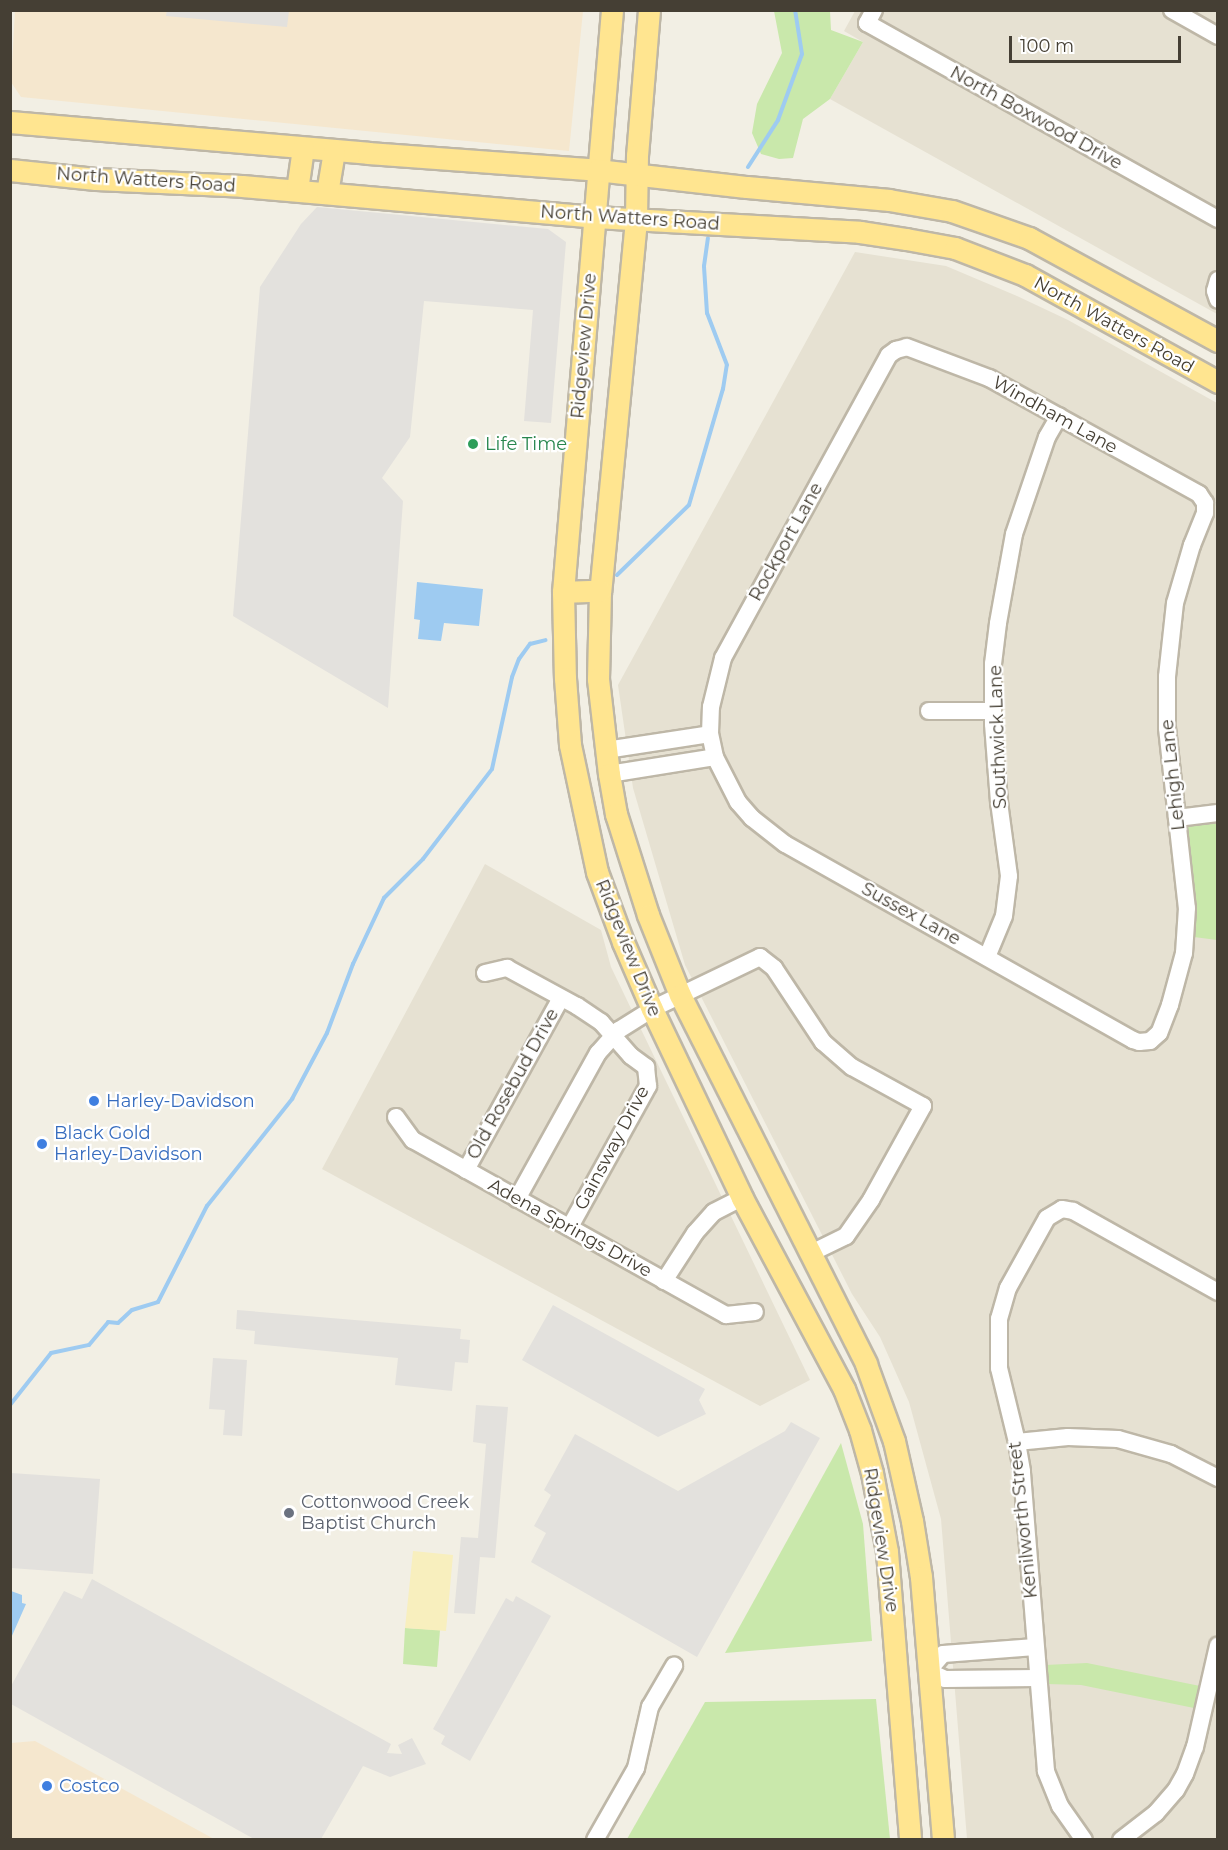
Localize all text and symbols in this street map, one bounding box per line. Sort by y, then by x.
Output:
scale bar [1012,24,1184,62]
text: 100 m [1020,35,1074,57]
street label: North Boxwood Drive [946,62,1126,174]
street label: North Watters Road [56,163,236,197]
street label: North Watters Road [540,201,720,235]
street label: Ridgeview Drive [567,272,601,420]
street label: North Watters Road [1030,272,1198,378]
street label: Windham Lane [989,372,1121,458]
place label: Life Time [485,433,567,455]
marker: Life Time [466,437,480,451]
street label: Rockport Lane [745,479,827,605]
street label: Southwick Lane [985,665,1011,809]
street label: Lehigh Lane [1156,718,1190,832]
street label: Ridgeview Drive [591,876,665,1020]
street label: Sussex Lane [858,878,964,950]
street label: Old Rosebud Drive [463,1005,563,1163]
street label: Gainsway Drive [570,1082,654,1214]
place label: Harley-Davidson [106,1090,255,1112]
marker: Harley-Davidson [87,1094,101,1108]
place label: Black Gold Harley-Davidson [54,1123,203,1166]
marker: Black Gold Harley-Davidson [35,1137,49,1151]
street label: Adena Springs Drive [484,1174,656,1282]
street label: Kenilworth Street [1004,1440,1042,1600]
street label: Ridgeview Drive [859,1466,903,1614]
place label: Cottonwood Creek Baptist Church [301,1492,469,1534]
marker: Cottonwood Creek Baptist Church [282,1506,296,1520]
place label: Costco [59,1775,120,1797]
marker: Costco [40,1779,54,1793]

